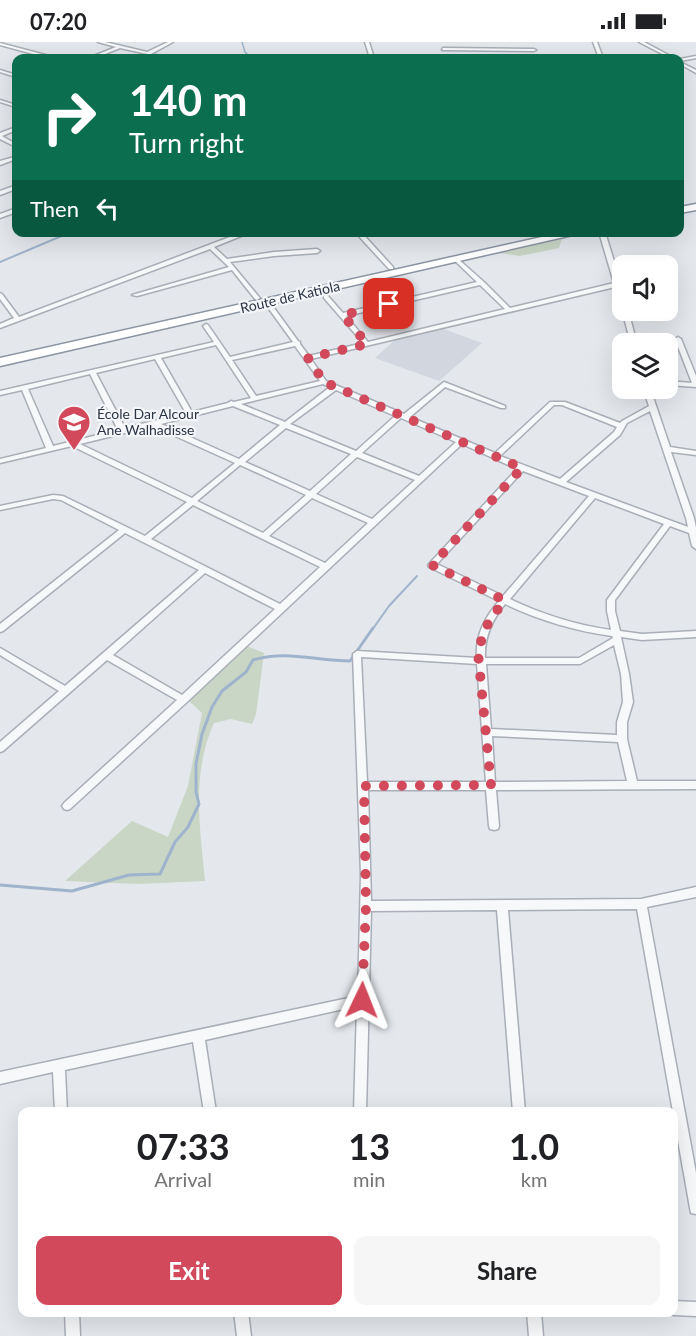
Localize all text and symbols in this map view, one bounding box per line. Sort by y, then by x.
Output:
text: 07:20 [30,8,87,35]
text: 140 m [129,75,247,125]
icon: right [30,78,108,156]
text: Turn right [129,126,244,159]
icon: left [91,192,124,225]
text: Then [30,195,79,222]
map controls [612,255,678,399]
button: sound [612,255,678,321]
street label: Route de Katiola [238,277,341,316]
pin [363,278,414,329]
icon: arrive [372,287,405,320]
button: layers [612,333,678,399]
school or university icon: École Dar Alcour Ane Walhadisse [56,404,92,451]
place label: École Dar Alcour Ane Walhadisse [97,405,199,438]
position arrow [330,968,394,1032]
text: 07:33 [137,1124,230,1168]
text: 13 [348,1124,390,1168]
text: 1.0 [509,1124,559,1168]
text: Arrival [154,1167,212,1191]
text: min [353,1167,385,1191]
text: km [521,1167,547,1191]
button: Exit [36,1236,342,1305]
button: Share [354,1236,660,1305]

